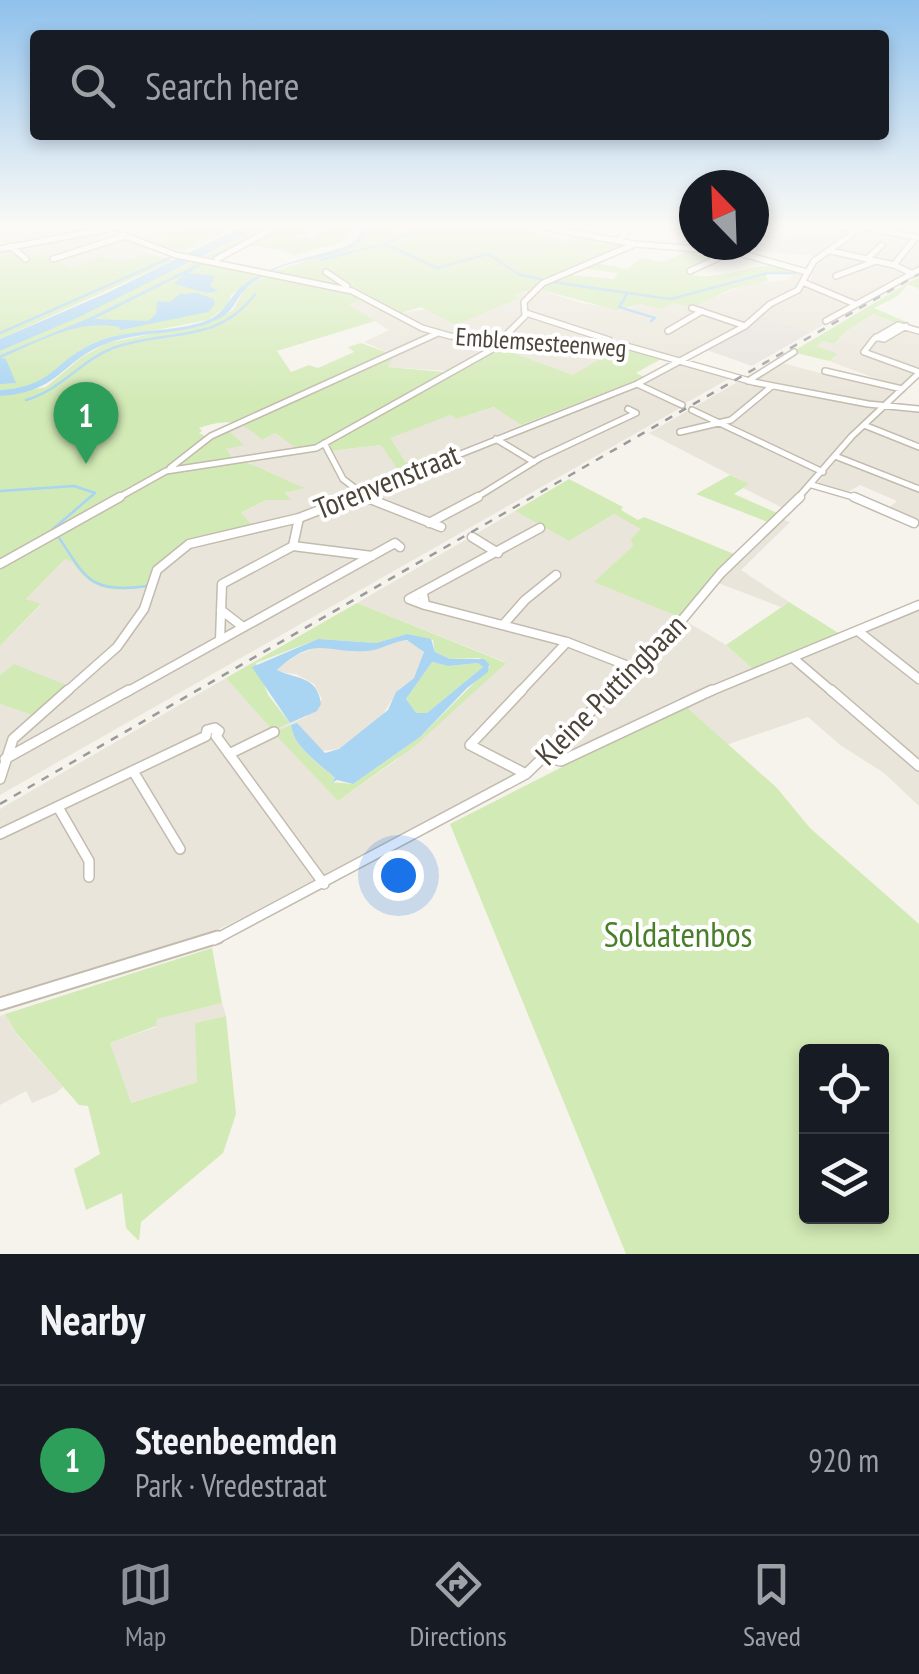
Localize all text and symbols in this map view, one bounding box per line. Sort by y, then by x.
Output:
search box [30,30,889,140]
icon: search [65,58,120,113]
text: Search here [145,61,299,110]
north arrow [679,170,769,260]
street label: Emblemsesteenweg [455,320,627,364]
pin: 1 [54,382,118,464]
street label: Torenvenstraat [308,434,465,527]
street label: Kleine Puttingbaan [526,605,694,773]
your location [373,850,424,901]
park label: Soldatenbos [604,911,752,957]
map controls [799,1044,889,1224]
button: locate [799,1044,889,1134]
button: layers [799,1134,889,1224]
text: Nearby [40,1292,145,1347]
text: Steenbeemden [135,1415,337,1464]
text: 1 [65,1439,80,1481]
text: 920 m [808,1439,879,1481]
text: Park · Vredestraat [135,1464,327,1506]
tab: Map [118,1557,173,1654]
tab: Directions [409,1557,507,1654]
tab: Saved [743,1557,801,1654]

